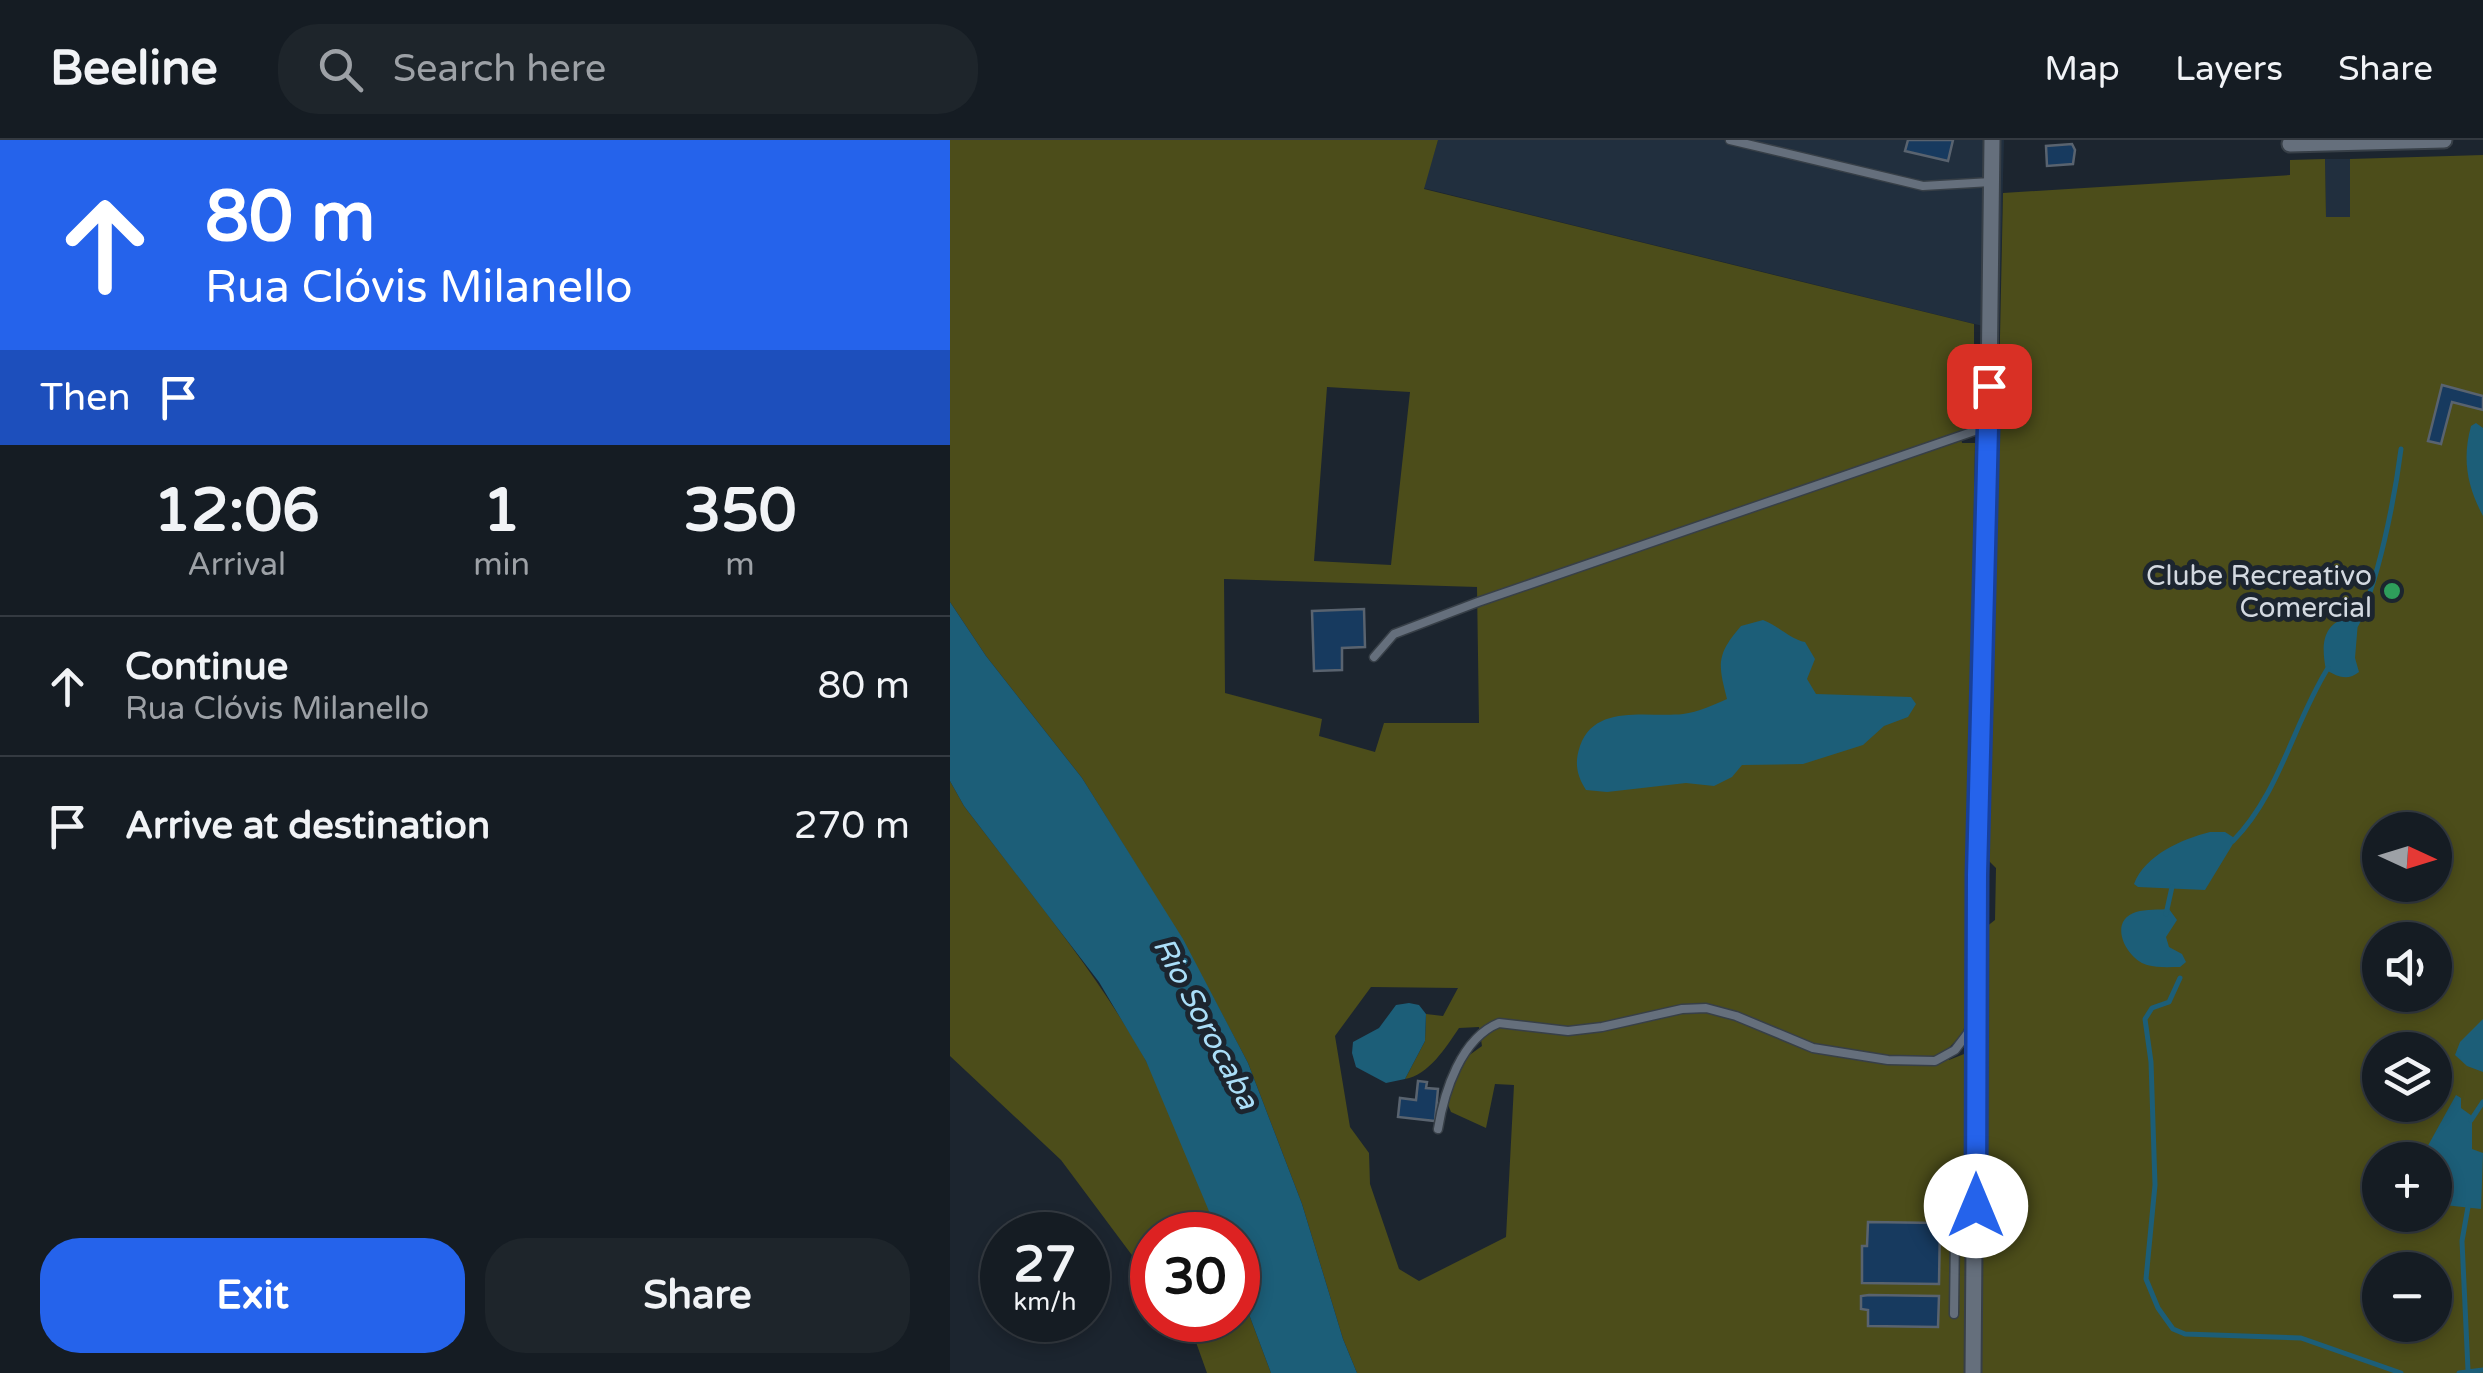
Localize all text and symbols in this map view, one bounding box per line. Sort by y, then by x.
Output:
search box [278,24,978,114]
text: Beeline [50,40,218,98]
icon: search [313,42,368,97]
text: Search here [393,46,606,92]
text: Map [2044,48,2120,90]
text: Layers [2175,48,2283,90]
text: Share [2338,48,2433,90]
text: 80 m [205,176,375,260]
icon: ahead [40,180,170,310]
text: Rua Clóvis Milanello [205,261,633,315]
pin [1947,344,2032,429]
icon: arrive [1962,359,2017,414]
icon: arrive [151,370,206,425]
text: Then [40,375,131,421]
text: 12:06 [153,475,320,547]
text: 1 [483,475,520,547]
text: 350 [683,475,797,547]
text: Arrival [187,546,286,584]
text: min [473,546,530,584]
text: m [725,546,755,584]
place label: Clube Recreativo Comercial [2146,559,2372,625]
marker: Clube Recreativo Comercial [2381,580,2403,602]
text: Continue [125,644,288,690]
icon: ahead [40,659,95,714]
text: 80 m [818,663,910,709]
text: Rua Clóvis Milanello [125,690,429,728]
icon: arrive [40,799,95,854]
text: Arrive at destination [125,803,490,849]
text: 270 m [794,803,910,849]
north arrow [2362,812,2452,902]
map controls [2362,812,2452,1342]
button: sound [2362,922,2452,1012]
water label: Rio Sorocaba [1145,931,1267,1117]
button: layers [2362,1032,2452,1122]
button: + [2362,1142,2452,1232]
position arrow [1924,1154,2028,1258]
speed limit sign: 30 [1130,1212,1260,1342]
text: 27 [1014,1235,1076,1295]
button: Exit [40,1238,465,1353]
button: Share [485,1238,910,1353]
button: − [2362,1252,2452,1342]
text: km/h [1014,1287,1076,1317]

